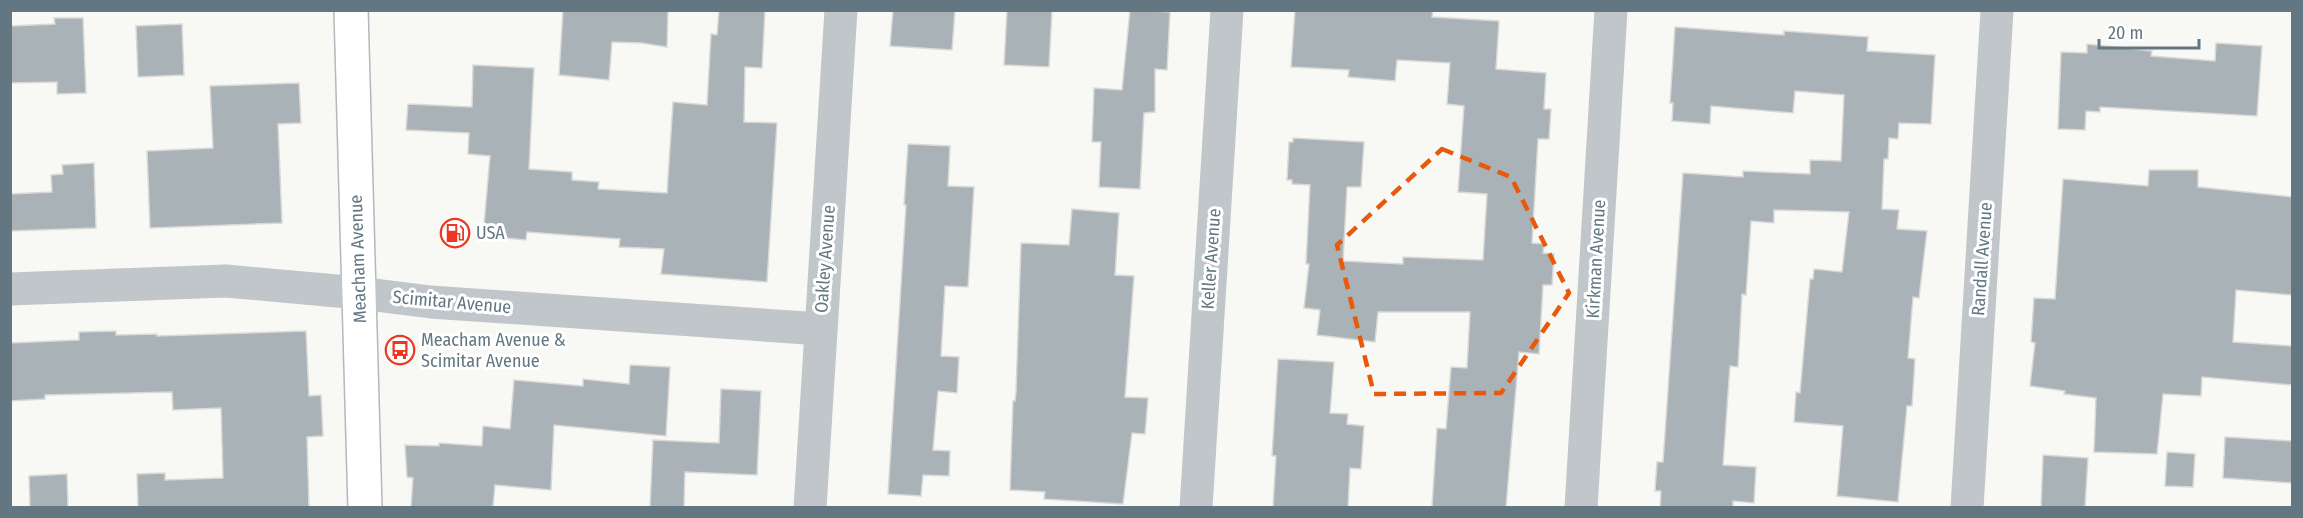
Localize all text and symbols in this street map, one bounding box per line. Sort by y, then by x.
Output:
scale bar [2099,12,2200,50]
text: 20 m [2108,22,2143,44]
street label: Meacham Avenue [345,194,371,324]
street label: Kirkman Avenue [1582,199,1610,319]
street label: Randall Avenue [1967,201,1997,317]
street label: Oakley Avenue [810,204,840,314]
street label: Keller Avenue [1197,208,1226,310]
fuel station icon: USA [439,217,471,249]
place label: USA [476,222,505,244]
street label: Scimitar Avenue [392,286,512,318]
place label: Meacham Avenue & Scimitar Avenue [421,329,566,372]
bus stop icon: Meacham Avenue & Scimitar Avenue [384,334,416,366]

